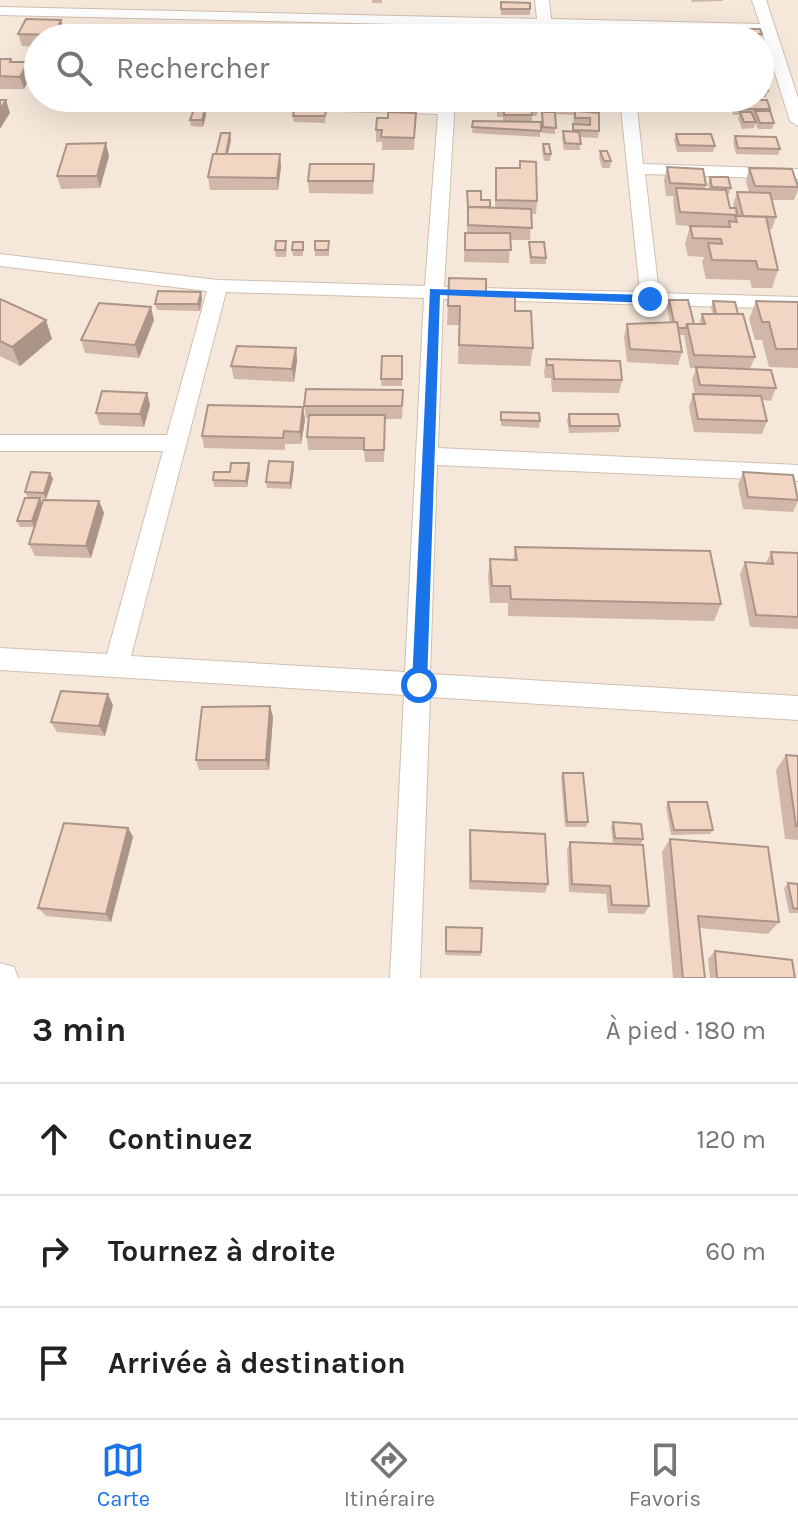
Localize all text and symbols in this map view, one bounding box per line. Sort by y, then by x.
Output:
search box [24,24,774,112]
icon: search [52,46,96,90]
text: Rechercher [116,50,269,86]
route end [632,281,668,317]
route start [401,667,437,703]
text: 3 min [32,1010,126,1050]
text: À pied · 180 m [606,1015,766,1046]
icon: ahead [32,1117,76,1161]
text: Continuez [108,1121,253,1157]
text: 120 m [696,1124,766,1155]
icon: right [32,1229,76,1273]
text: Tournez à droite [108,1233,336,1269]
text: 60 m [705,1236,766,1267]
icon: arrive [32,1341,76,1385]
text: Arrivée à destination [108,1345,406,1381]
tab: Carte [97,1438,150,1512]
tab: Itinéraire [344,1438,435,1512]
tab: Favoris [629,1438,701,1512]

